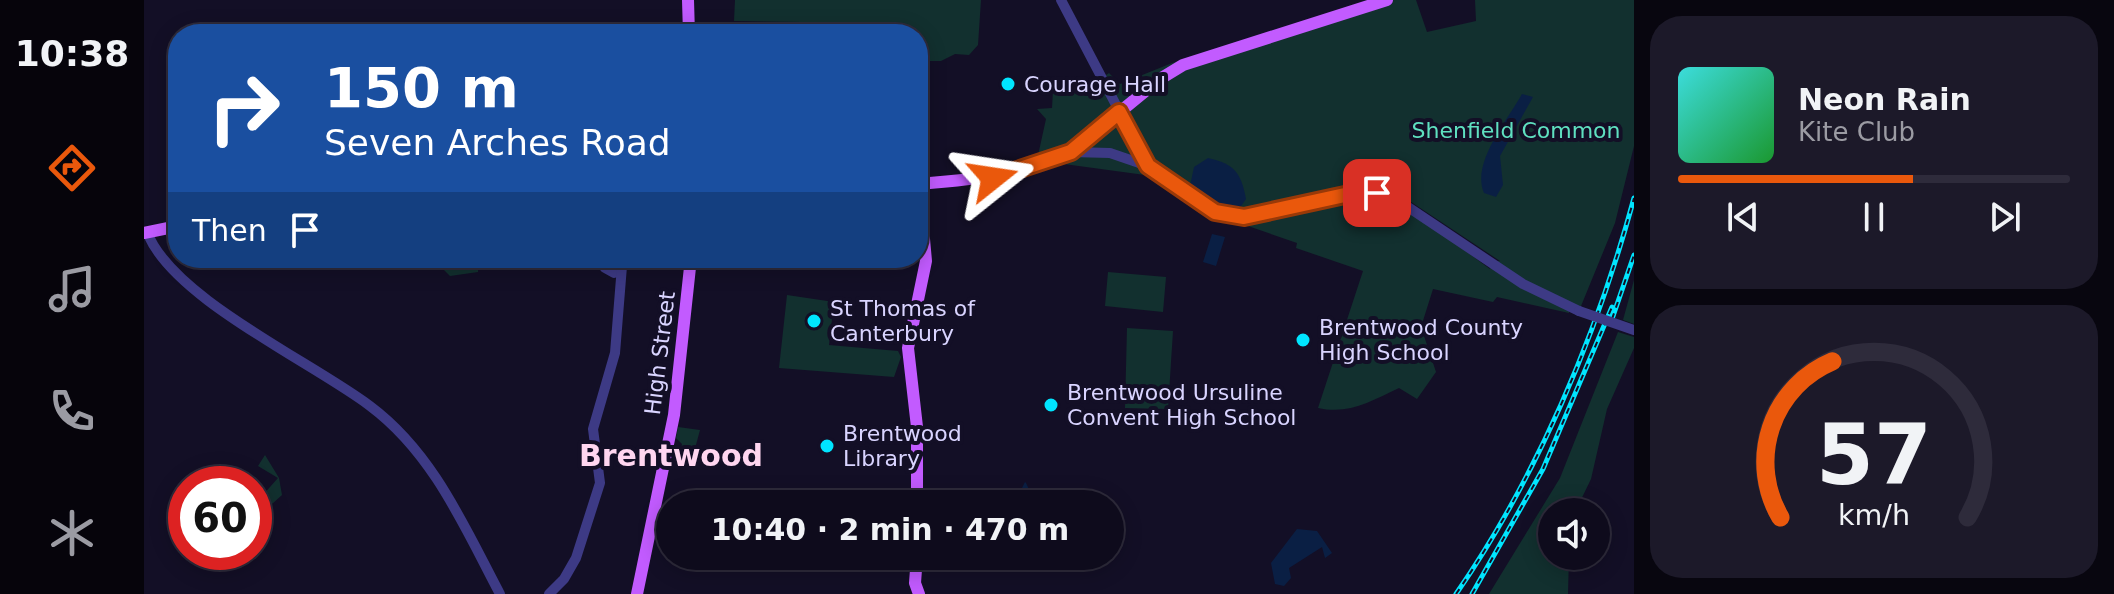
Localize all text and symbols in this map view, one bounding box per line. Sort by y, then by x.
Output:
text: 10:38 [15,33,129,74]
text: 150 m [324,55,519,120]
icon: right [192,56,296,160]
place label: Courage Hall [1024,72,1166,97]
marker: Courage Hall [999,75,1017,93]
text: Neon Rain [1798,82,1971,117]
text: Kite Club [1798,117,1915,147]
park label: Shenfield Common [1412,118,1620,143]
text: Seven Arches Road [324,122,671,163]
position arrow [951,136,1035,220]
icon: directions [44,140,100,196]
pin [1343,159,1411,227]
icon: arrive [1355,171,1399,215]
icon: previous [1721,195,1765,239]
icon: pause [1852,195,1896,239]
icon: next [1983,195,2027,239]
icon: arrive [283,208,327,252]
text: Then [192,213,267,248]
icon: music [44,261,100,317]
street label: High Street [640,289,680,416]
place label: St Thomas of Canterbury [830,296,976,346]
marker: St Thomas of Canterbury [805,312,823,330]
place label: Brentwood County High School [1319,315,1523,365]
marker: Brentwood County High School [1294,331,1312,349]
place label: Brentwood Ursuline Convent High School [1067,380,1296,430]
icon: phone [44,383,100,439]
marker: Brentwood Ursuline Convent High School [1042,396,1060,414]
text: 57 [1816,406,1932,503]
place label: Brentwood Library [843,421,962,471]
marker: Brentwood Library [818,437,836,455]
district label: Brentwood [579,438,763,473]
speed limit sign: 60 [168,466,272,570]
map controls [1538,498,1610,570]
button: sound [1538,498,1610,570]
text: km/h [1838,498,1910,532]
icon: climate [44,505,100,561]
text: 10:40 · 2 min · 470 m [711,512,1069,547]

